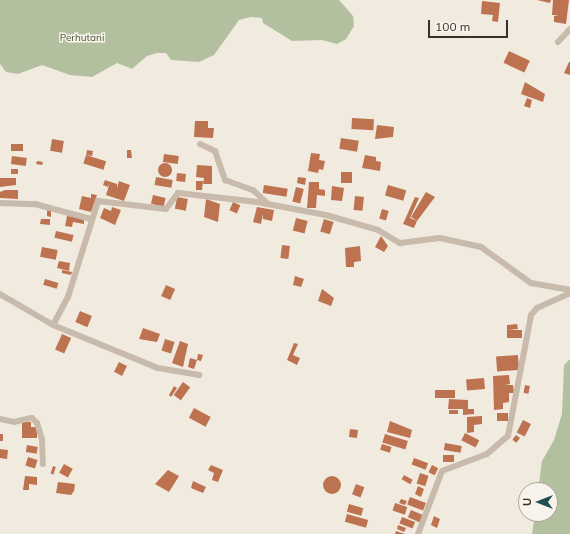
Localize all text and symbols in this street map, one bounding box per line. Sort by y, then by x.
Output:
scale bar [430,12,510,38]
text: 100 m [435,19,470,34]
park label: Perhutani [60,32,104,44]
north arrow [518,482,558,522]
text: U [520,498,534,506]

